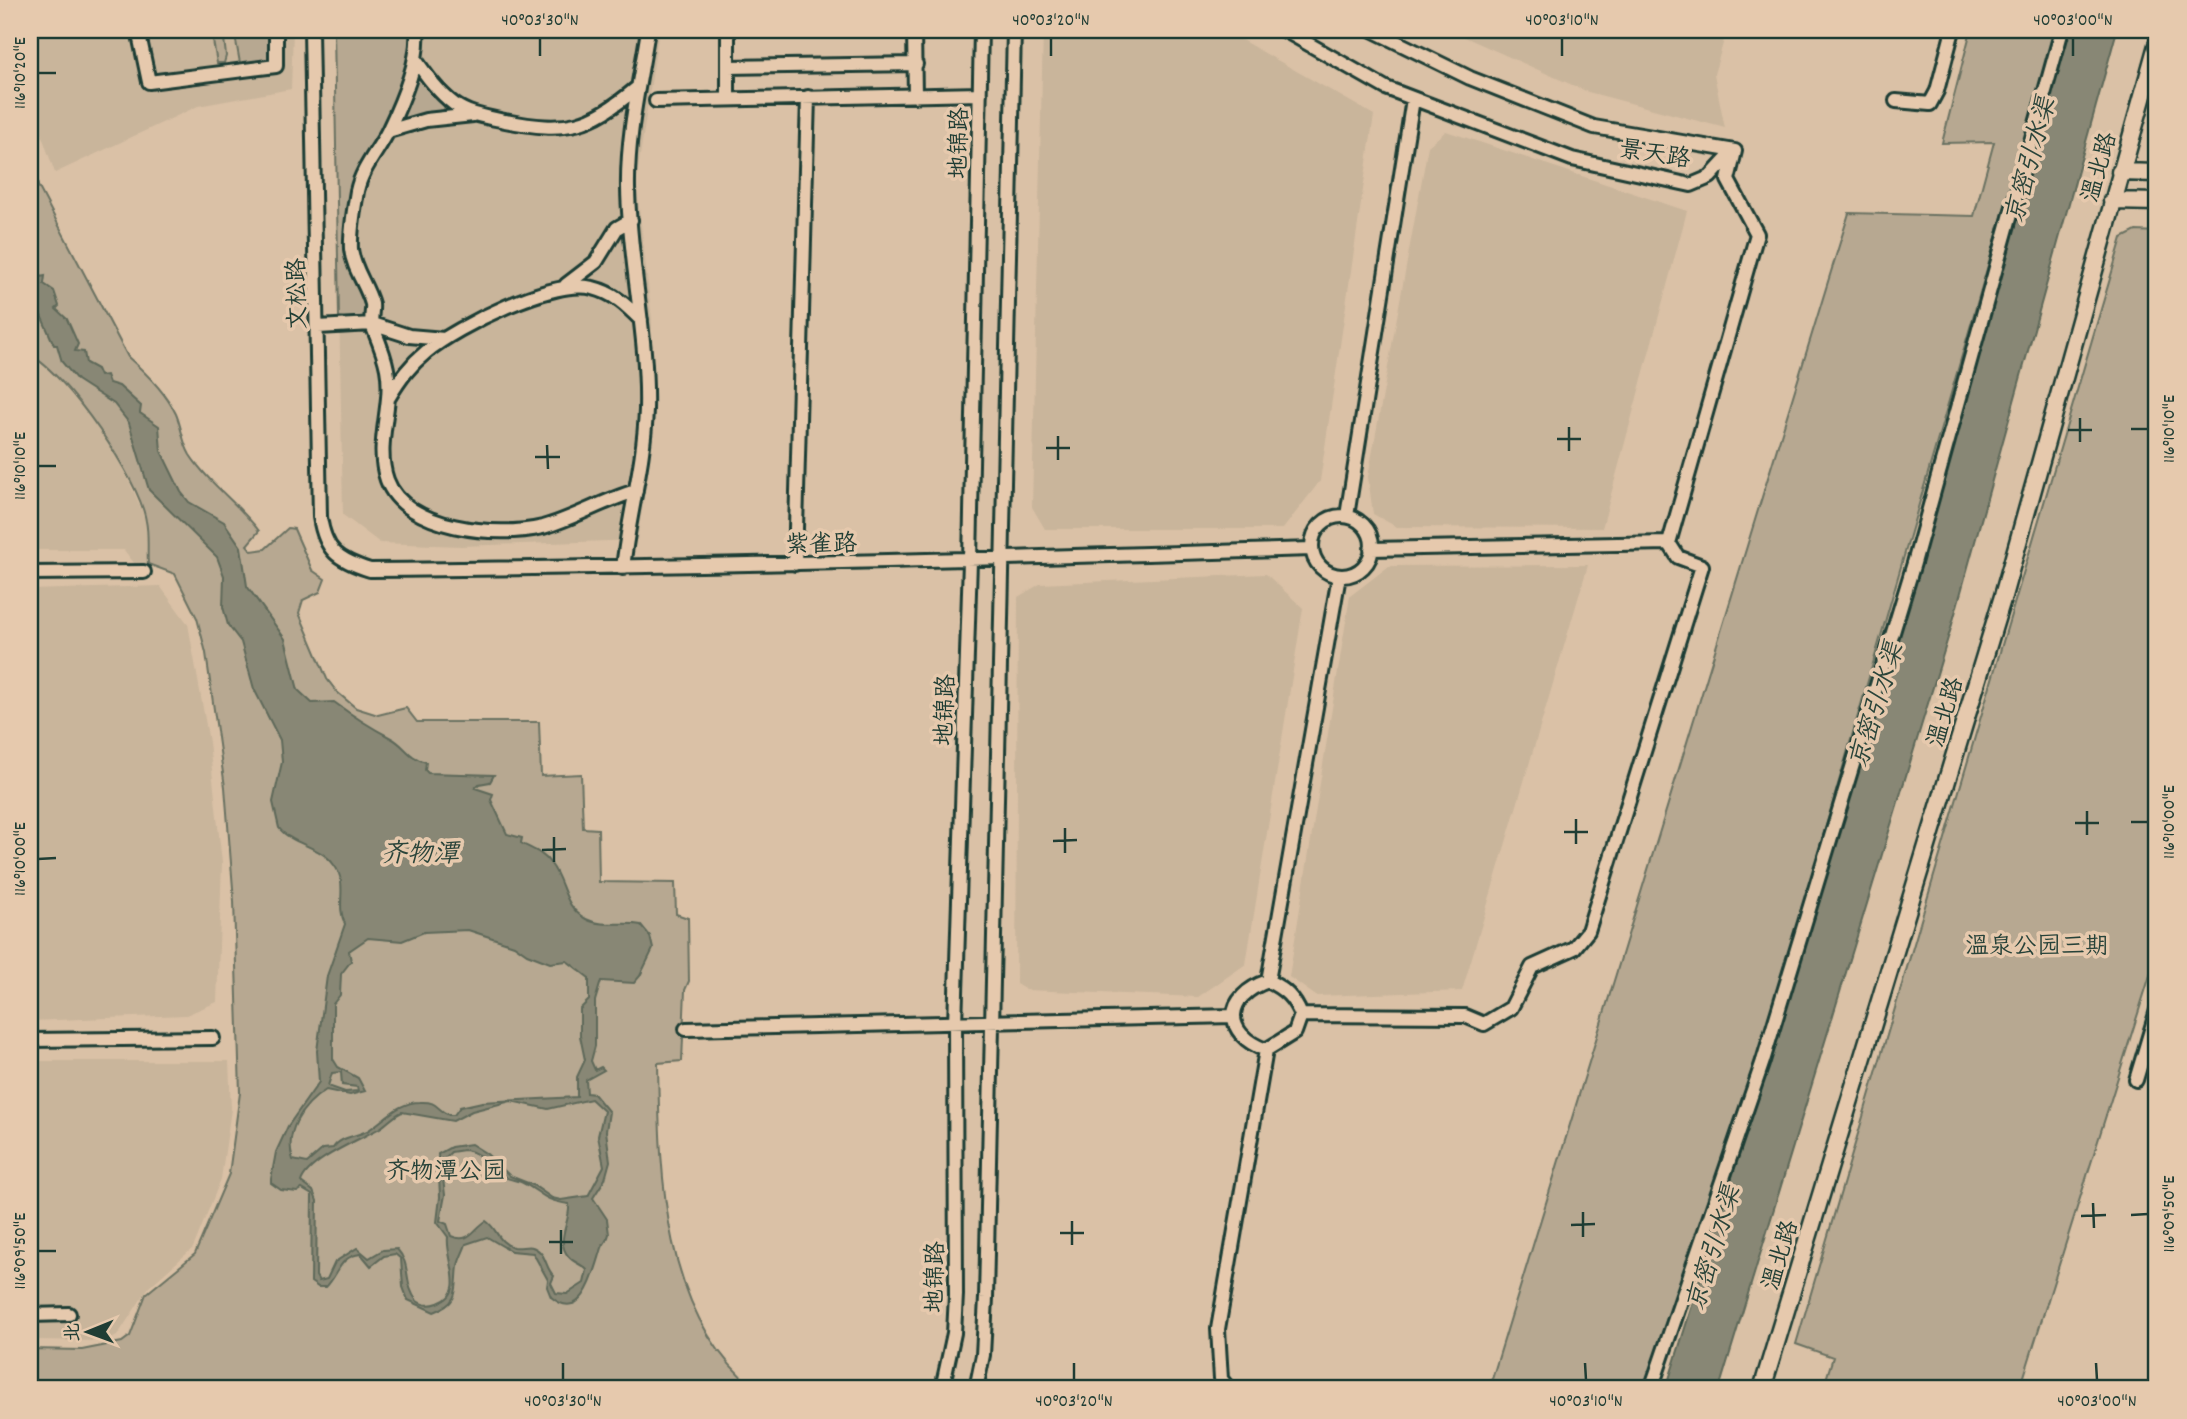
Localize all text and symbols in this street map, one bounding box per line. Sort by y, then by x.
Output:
text: 40°03'30"N [501,9,579,34]
text: 40°03'20"N [1012,9,1090,34]
text: 40°03'10"N [1525,9,1599,34]
text: 40°03'00"N [2033,9,2113,34]
text: 116°10'20"E [9,37,34,109]
water label: 京密引水渠 [1998,91,2068,228]
street label: 地锦路 [943,107,979,179]
street label: 温北路 [2075,129,2127,207]
street label: 景天路 [1616,134,1693,178]
street label: 文松路 [281,258,317,330]
text: 116°10'10"E [2158,395,2183,463]
text: 116°10'10"E [9,432,34,500]
street label: 紫雀路 [785,528,857,564]
water label: 京密引水渠 [1842,637,1916,774]
street label: 温北路 [1920,673,1974,752]
street label: 地锦路 [929,674,965,747]
text: 116°10'00"E [2158,785,2183,859]
text: 116°10'00"E [9,822,34,896]
water label: 齐物潭 [381,837,461,874]
park label: 温泉公园三期 [1965,931,2109,965]
park label: 齐物潭公园 [386,1156,506,1190]
text: 116°09'50"E [2158,1176,2183,1252]
water label: 京密引水渠 [1679,1180,1753,1317]
text: 116°09'50"E [9,1213,34,1289]
street label: 温北路 [1755,1216,1809,1295]
street label: 地锦路 [919,1241,955,1313]
north arrow [52,1296,122,1366]
text: 北 [61,1322,88,1342]
text: 40°03'30"N [524,1390,602,1415]
text: 40°03'20"N [1035,1390,1113,1415]
text: 40°03'10"N [1549,1390,1623,1415]
text: 40°03'00"N [2057,1390,2137,1415]

